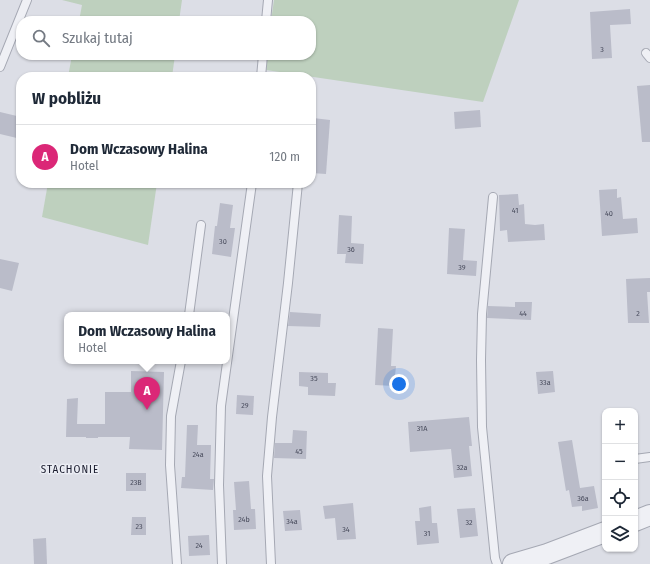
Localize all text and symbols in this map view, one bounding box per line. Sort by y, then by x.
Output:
search box [16,16,316,60]
icon: search [30,27,52,49]
text: Szukaj tutaj [62,29,133,47]
house number: 3 [600,45,604,54]
text: W pobliżu [32,88,101,109]
text: Dom Wczasowy Halina [70,140,208,158]
text: A [41,149,49,164]
text: 120 m [269,149,300,164]
text: Hotel [70,158,99,173]
house number: 41 [512,206,518,215]
house number: 40 [605,209,613,218]
house number: 30 [219,237,227,246]
house number: 36 [347,245,355,254]
house number: 39 [458,263,466,272]
house number: 44 [519,309,527,318]
house number: 2 [636,309,640,318]
popup [64,312,230,364]
text: Dom Wczasowy Halina [78,322,216,340]
text: Hotel [78,340,107,355]
house number: 35 [310,374,318,383]
your location [389,374,409,394]
pin: A [134,377,160,410]
house number: 33a [539,378,551,387]
house number: 29 [241,401,249,410]
map controls [602,408,638,552]
button: + [602,408,638,444]
house number: 31A [417,424,428,433]
button: − [602,444,638,480]
house number: 45 [295,447,303,456]
house number: 24a [192,450,204,459]
district label: STACHONIE [41,463,99,476]
house number: 32a [457,463,468,472]
house number: 23B [130,478,142,487]
button: locate [602,480,638,516]
house number: 36a [577,494,589,503]
house number: 24b [238,515,250,524]
button: layers [602,516,638,552]
house number: 34a [286,517,298,526]
house number: 32 [465,518,473,527]
house number: 23 [135,522,143,531]
house number: 34 [342,525,350,534]
house number: 31 [424,529,430,538]
house number: 24 [195,541,203,550]

